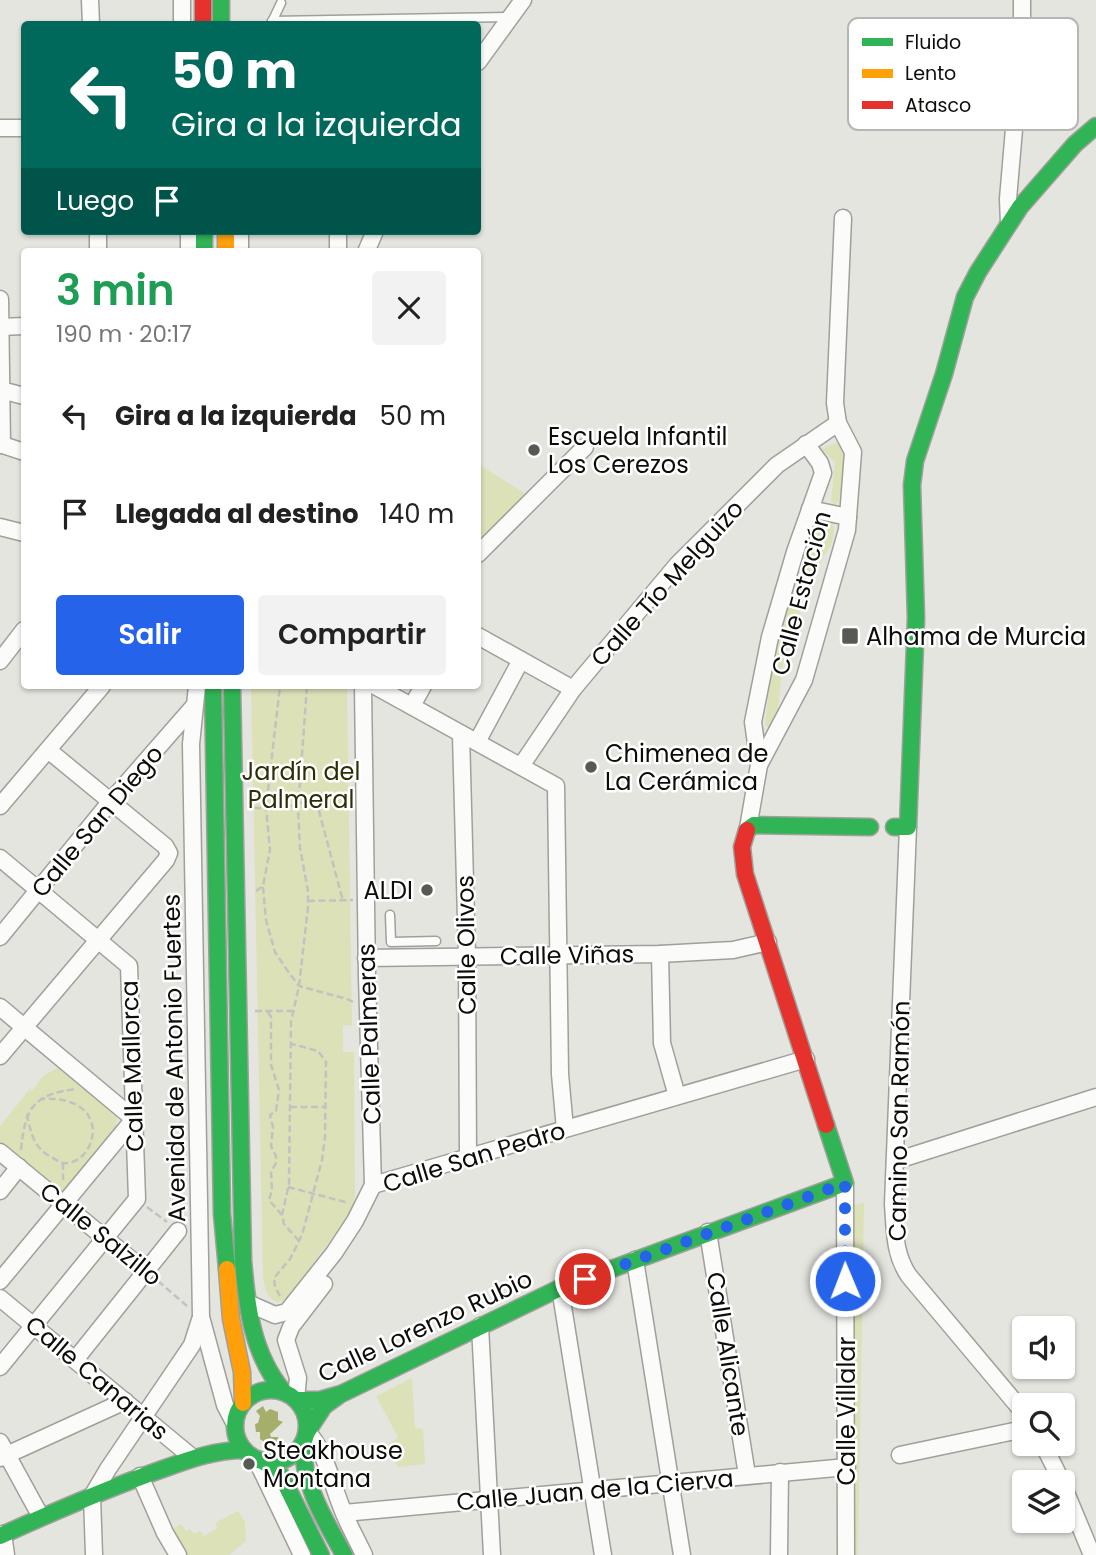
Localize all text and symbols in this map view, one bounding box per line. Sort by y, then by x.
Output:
legend [848,18,1078,130]
text: Fluido [905,29,961,56]
text: 50 m [171,37,297,105]
icon: left [56,49,147,140]
text: Lento [905,60,956,87]
text: Atasco [905,92,971,119]
text: Gira a la izquierda [171,102,462,147]
icon: arrive [148,182,186,220]
text: Luego [56,183,134,219]
text: 3 min [56,261,175,320]
button: close [372,271,446,345]
text: 190 m · 20:17 [56,318,192,350]
icon: left [56,397,94,435]
text: Gira a la izquierda [115,398,357,434]
text: 50 m [380,398,446,434]
place label: Escuela Infantil Los Cerezos [548,420,727,481]
marker: Escuela Infantil Los Cerezos [526,442,542,458]
street label: Calle Tío Melguizo [583,493,751,673]
icon: arrive [56,495,94,533]
text: Llegada al destino [115,496,359,532]
text: 140 m [380,496,454,532]
street label: Calle Estación [763,507,839,679]
button: Salir [56,595,244,675]
button: Compartir [258,595,446,675]
place label: Alhama de Murcia [866,620,1086,653]
marker: Alhama de Murcia [840,626,860,646]
place label: Chimenea de La Cerámica [605,737,768,798]
street label: Calle San Diego [24,738,170,904]
park label: Jardín del Palmeral [242,755,360,816]
marker: Chimenea de La Cerámica [583,759,599,775]
place label: ALDI [364,874,413,907]
street label: Calle Olivos [448,875,484,1015]
marker: ALDI [419,882,435,898]
street label: Avenida de Antonio Fuertes [155,894,193,1222]
street label: Calle Viñas [500,937,634,973]
street label: Calle Palmeras [349,943,389,1125]
street label: Calle Mallorca [113,980,151,1152]
street label: Camino San Ramón [880,1000,918,1242]
street label: Calle San Pedro [379,1114,569,1200]
street label: Calle Salzillo [33,1175,169,1293]
position arrow [808,1244,882,1318]
pin [555,1249,615,1309]
icon: arrive [566,1260,604,1298]
street label: Calle Lorenzo Rubio [312,1262,538,1390]
street label: Calle Alicante [699,1270,757,1438]
street label: Calle Canarias [18,1308,176,1448]
map controls [1012,1316,1075,1533]
button: sound [1012,1316,1075,1379]
street label: Calle Villalar [830,1336,863,1486]
button: search [1012,1393,1075,1456]
place label: Steakhouse Montana [263,1434,403,1495]
marker: Steakhouse Montana [241,1456,257,1472]
street label: Calle Juan de la Cierva [455,1461,735,1519]
button: layers [1012,1470,1075,1533]

